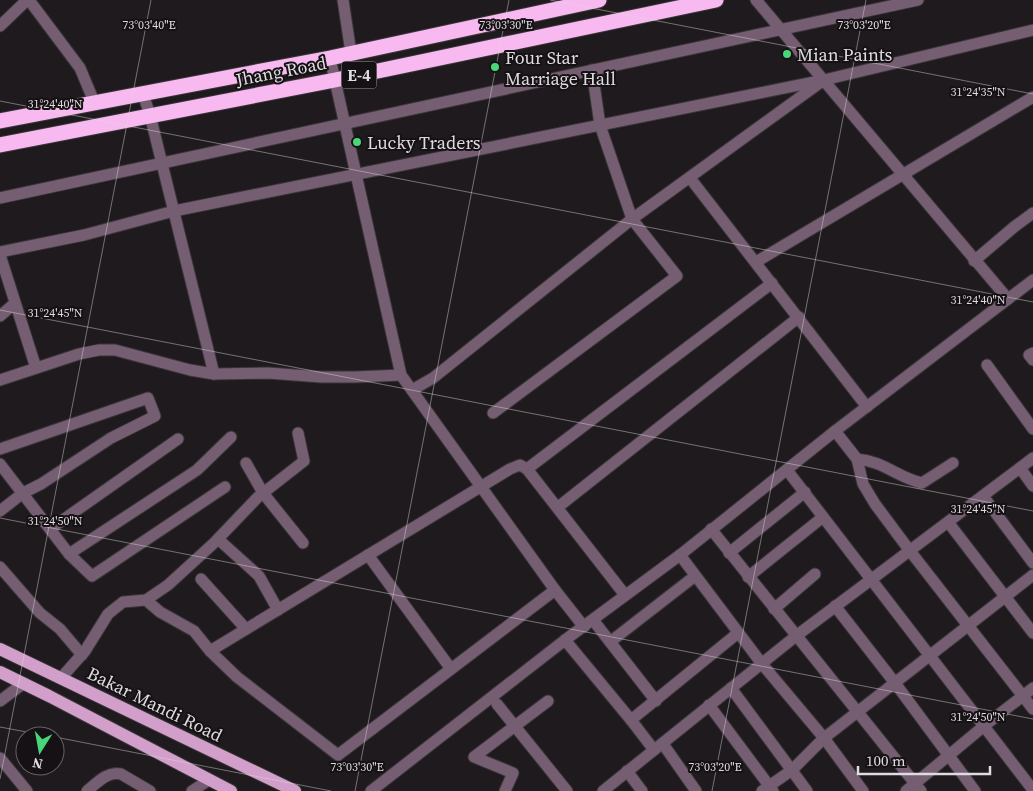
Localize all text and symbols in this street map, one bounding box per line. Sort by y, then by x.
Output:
text: 73°03'40"E [122,17,176,33]
text: 73°03'30"E [479,17,533,33]
text: 73°03'20"E [837,17,891,33]
place label: Mian Paints [797,42,893,67]
place label: Four Star Marriage Hall [505,45,616,91]
marker: Mian Paints [781,48,793,60]
street label: Jhang Road [233,50,328,92]
marker: Four Star Marriage Hall [489,61,501,73]
road number: E-4 [342,62,376,88]
text: 31°24'35"N [950,84,1006,100]
text: 31°24'40"N [27,96,83,112]
place label: Lucky Traders [367,130,481,155]
marker: Lucky Traders [351,136,363,148]
text: 31°24'40"N [950,292,1006,308]
text: 31°24'45"N [27,305,83,321]
text: 31°24'45"N [950,501,1006,517]
text: 31°24'50"N [27,513,83,529]
street label: Bakar Mandi Road [83,660,227,748]
text: 31°24'50"N [950,709,1006,725]
north arrow [15,726,65,776]
scale bar [858,744,990,776]
text: 100 m [866,750,906,771]
text: N [31,753,44,775]
text: 73°03'30"E [330,759,384,775]
text: 73°03'20"E [688,759,742,775]

